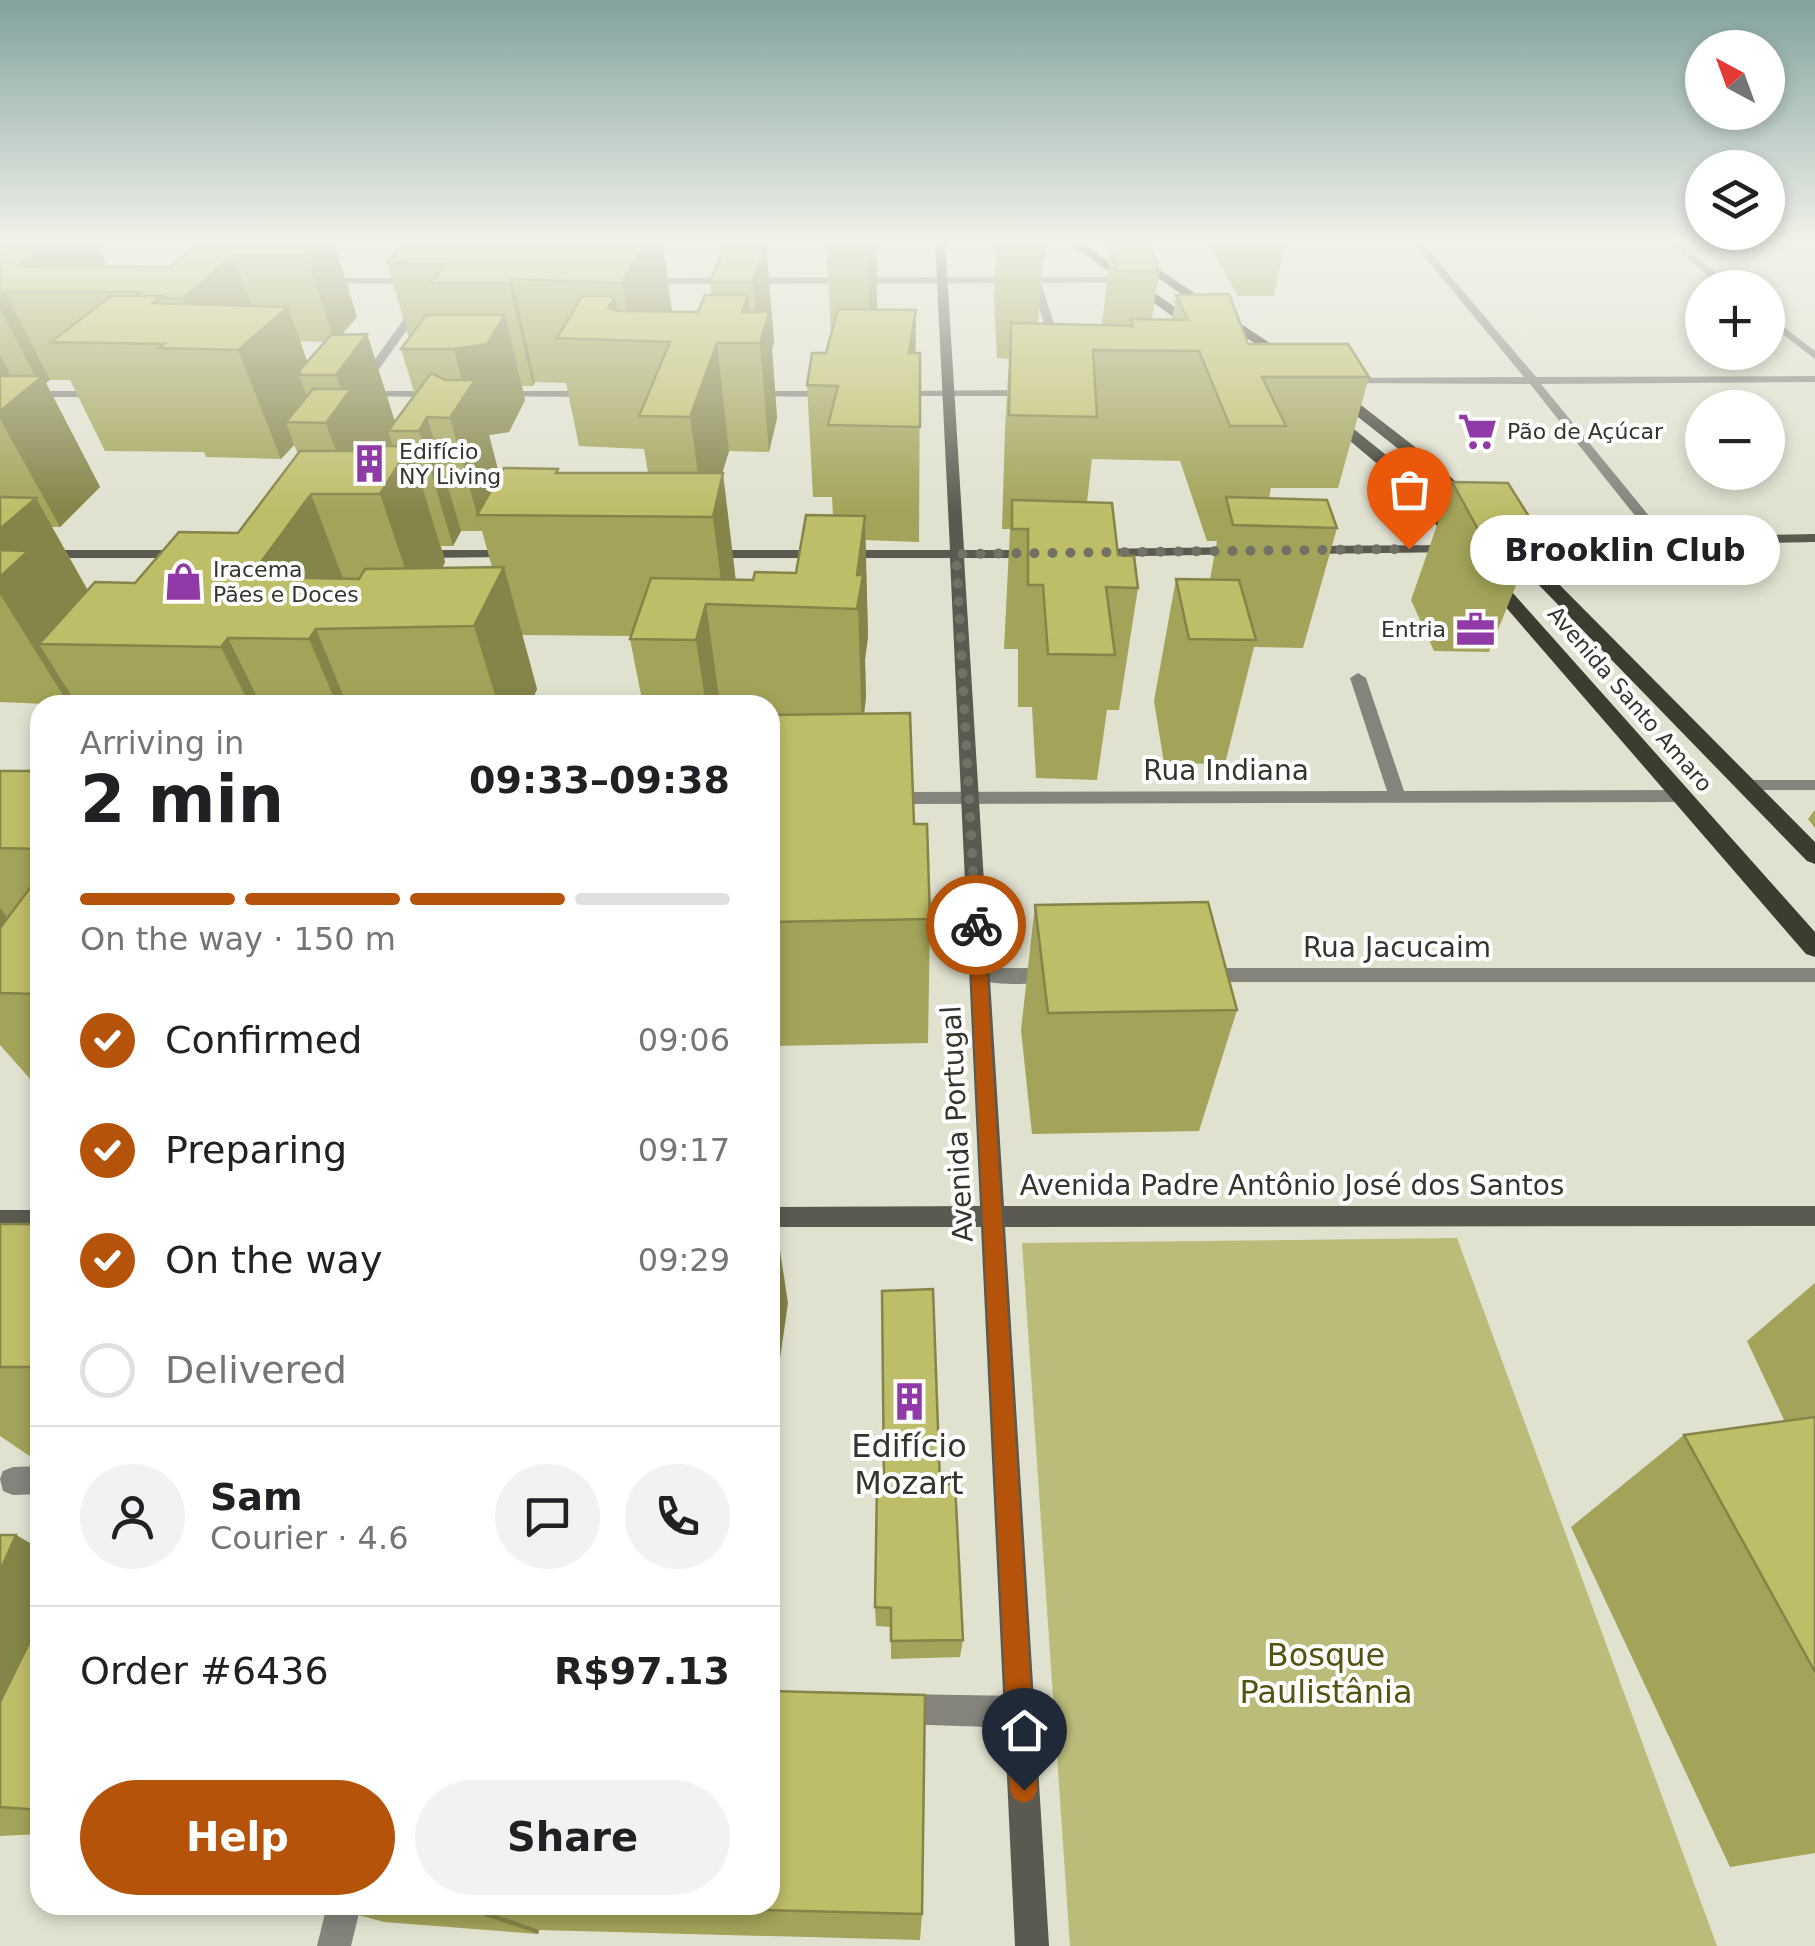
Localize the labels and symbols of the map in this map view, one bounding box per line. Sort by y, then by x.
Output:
north arrow [1685,30,1785,130]
supermarket icon: Pão de Açúcar [1456,410,1498,452]
place label: Pão de Açúcar [1507,419,1664,444]
place label: Edifício NY Living [399,439,501,489]
building icon: Edifício NY Living [348,443,390,485]
pin [1367,447,1452,550]
callout: Brooklin Club [1469,514,1779,584]
place label: Iracema Pães e Doces [213,557,359,607]
shop icon: Iracema Pães e Doces [162,561,204,603]
street label: Avenida Santo Amaro [1543,601,1717,797]
office icon: Entria [1455,608,1497,650]
place label: Entria [1381,617,1446,642]
street label: Rua Indiana [1143,754,1309,787]
courier [926,875,1026,975]
street label: Rua Jacucaim [1303,931,1491,964]
street label: Avenida Portugal [934,1005,980,1243]
street label: Avenida Padre Antônio José dos Santos [1020,1169,1564,1202]
building icon: Edifício Mozart [888,1380,930,1422]
place label: Edifício Mozart [851,1427,967,1502]
park label: Bosque Paulistânia [1239,1636,1413,1711]
pin [982,1688,1067,1791]

